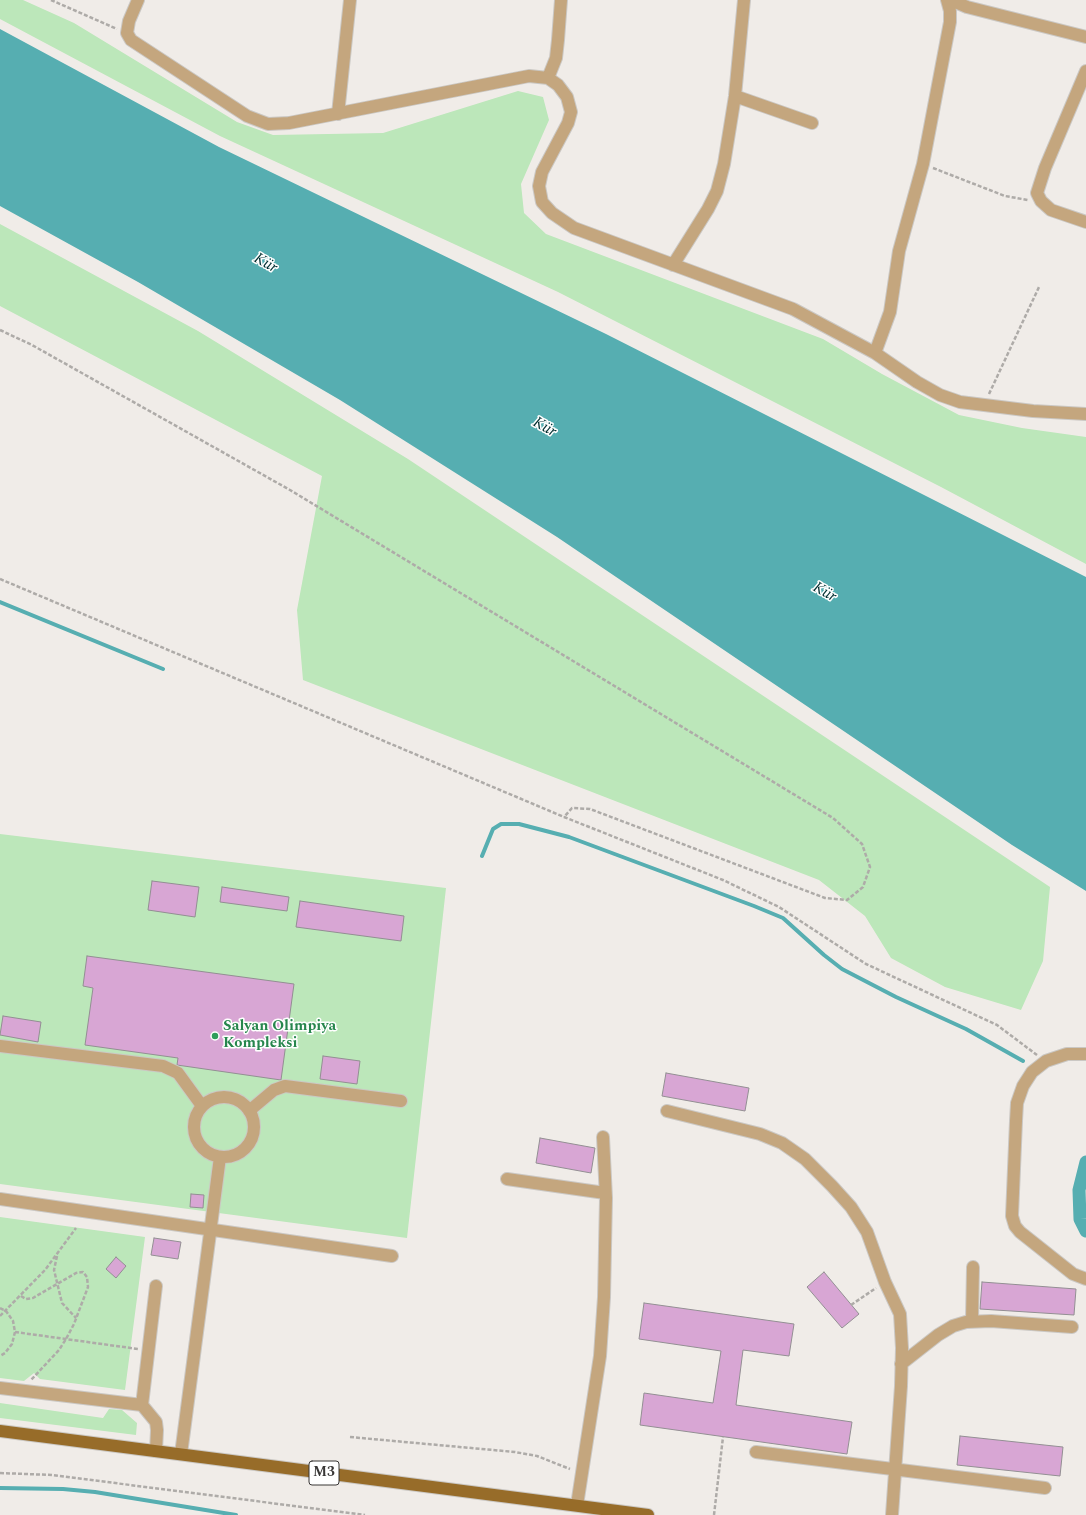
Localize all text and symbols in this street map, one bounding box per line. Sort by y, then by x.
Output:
water label: Kür [250,250,280,278]
water label: Kür [529,414,559,442]
water label: Kür [809,579,839,607]
place label: Salyan Olimpiya Kompleksi [223,1018,336,1053]
marker: Salyan Olimpiya Kompleksi [210,1031,220,1041]
road number: M3 [309,1461,339,1485]

